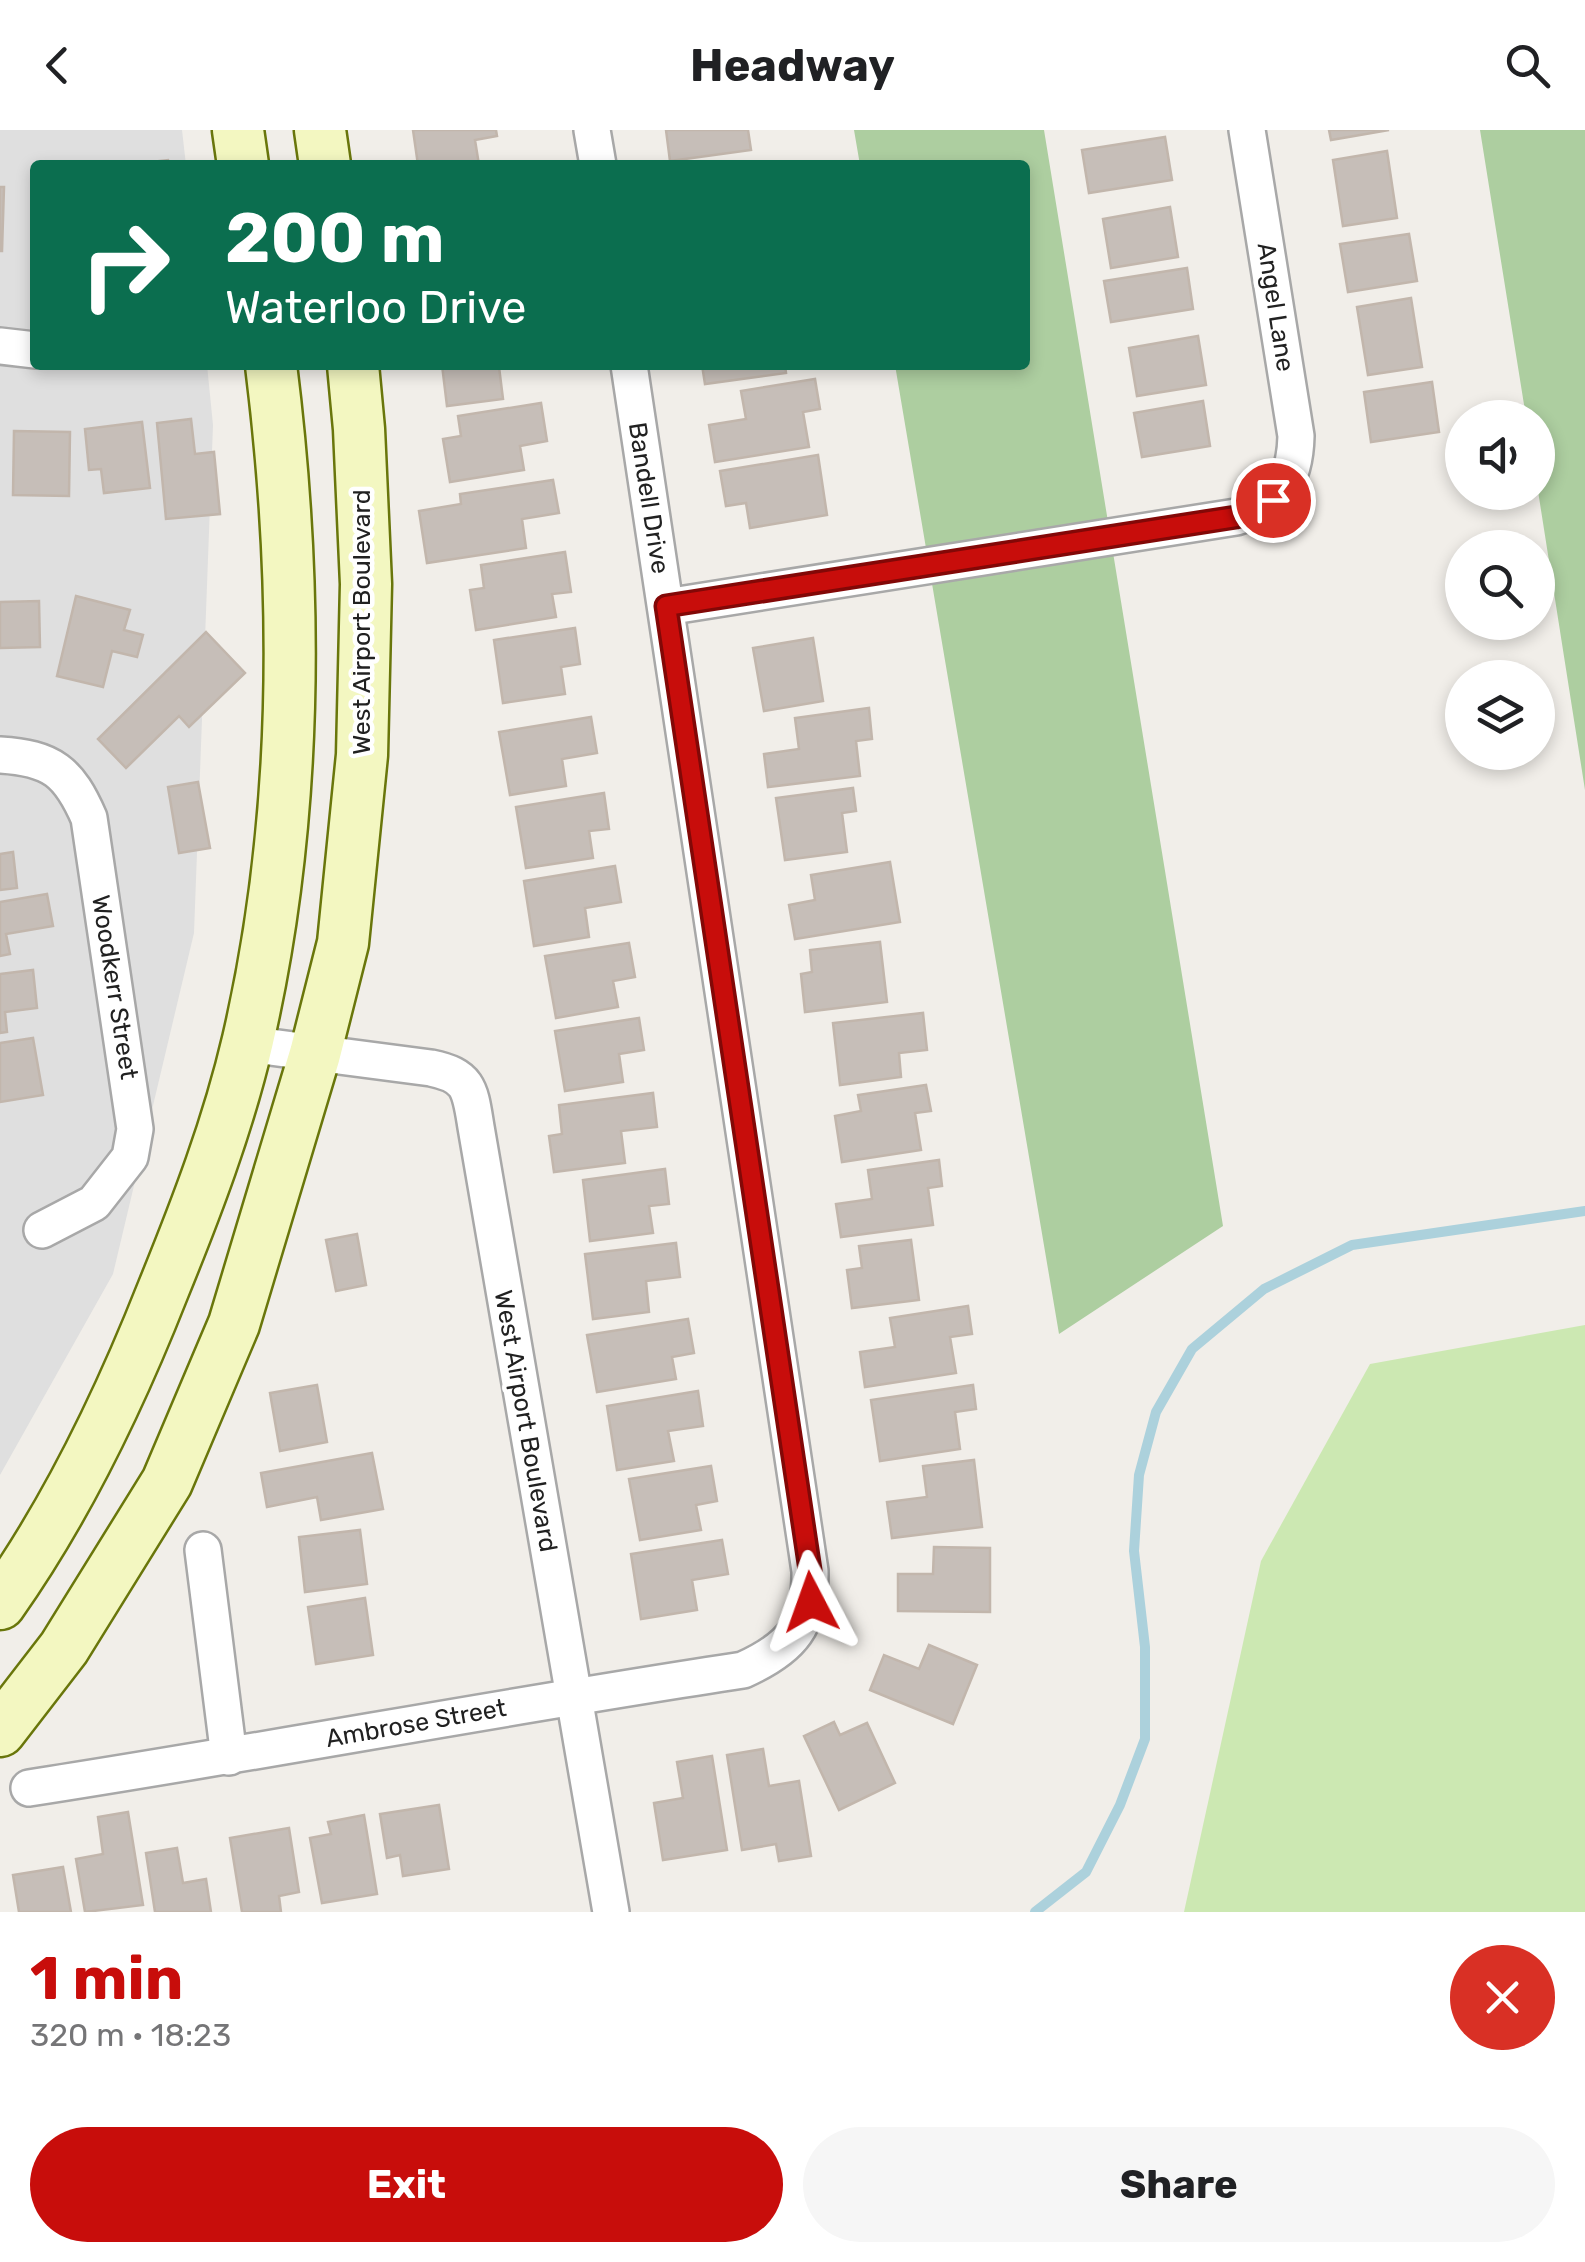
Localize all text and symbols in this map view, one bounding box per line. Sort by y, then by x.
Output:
icon: back [30,38,85,93]
icon: search [1500,38,1555,93]
text: Headway [690,39,895,92]
text: 200 m [225,197,445,280]
icon: right [60,200,190,330]
street label: Angel Lane [1252,241,1300,373]
text: Waterloo Drive [225,281,526,334]
map controls [1445,400,1555,770]
button: sound [1445,400,1555,510]
street label: Bandell Drive [623,420,675,576]
pin [1231,458,1316,543]
icon: arrive [1246,473,1301,528]
street label: West Airport Boulevard [347,489,376,755]
button: search [1445,530,1555,640]
button: layers [1445,660,1555,770]
street label: Woodkerr Street [86,893,144,1081]
street label: West Airport Boulevard [489,1288,563,1554]
position arrow [759,1550,863,1654]
street label: Ambrose Street [324,1693,509,1753]
text: 1 min [30,1943,183,2014]
button: close [1450,1945,1555,2050]
text: 320 m · 18:23 [30,2016,231,2054]
button: Exit [30,2127,783,2242]
button: Share [803,2127,1555,2242]

